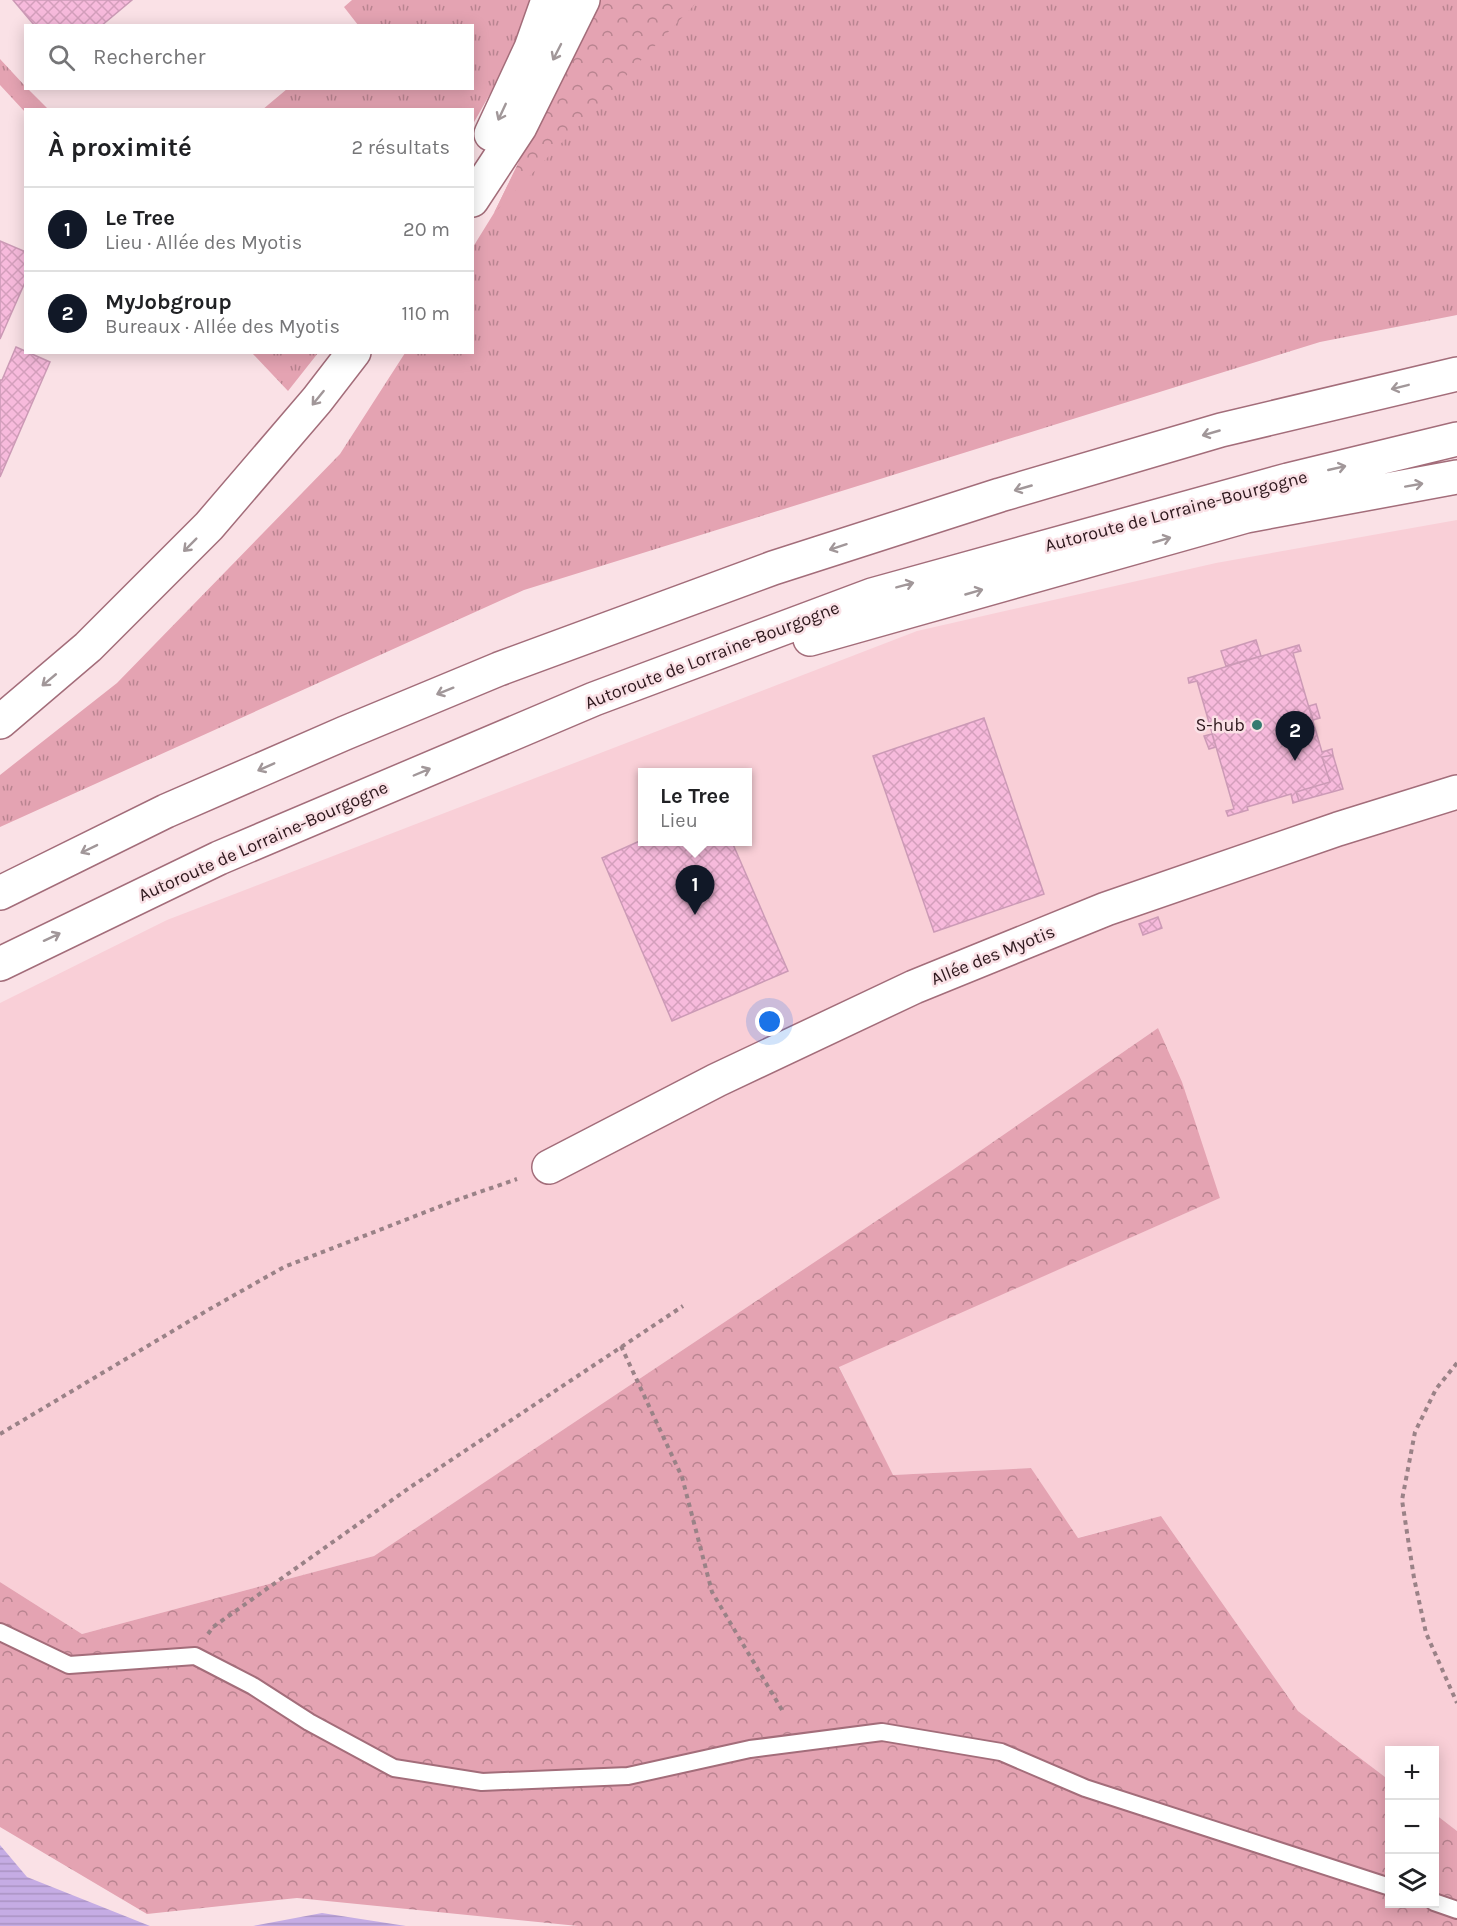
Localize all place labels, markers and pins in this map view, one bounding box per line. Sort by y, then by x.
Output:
pin: 2 [1276,712,1314,761]
place label: S-hub [1195,714,1245,736]
marker: S-hub [1250,718,1264,732]
pin: 1 [676,866,714,915]

